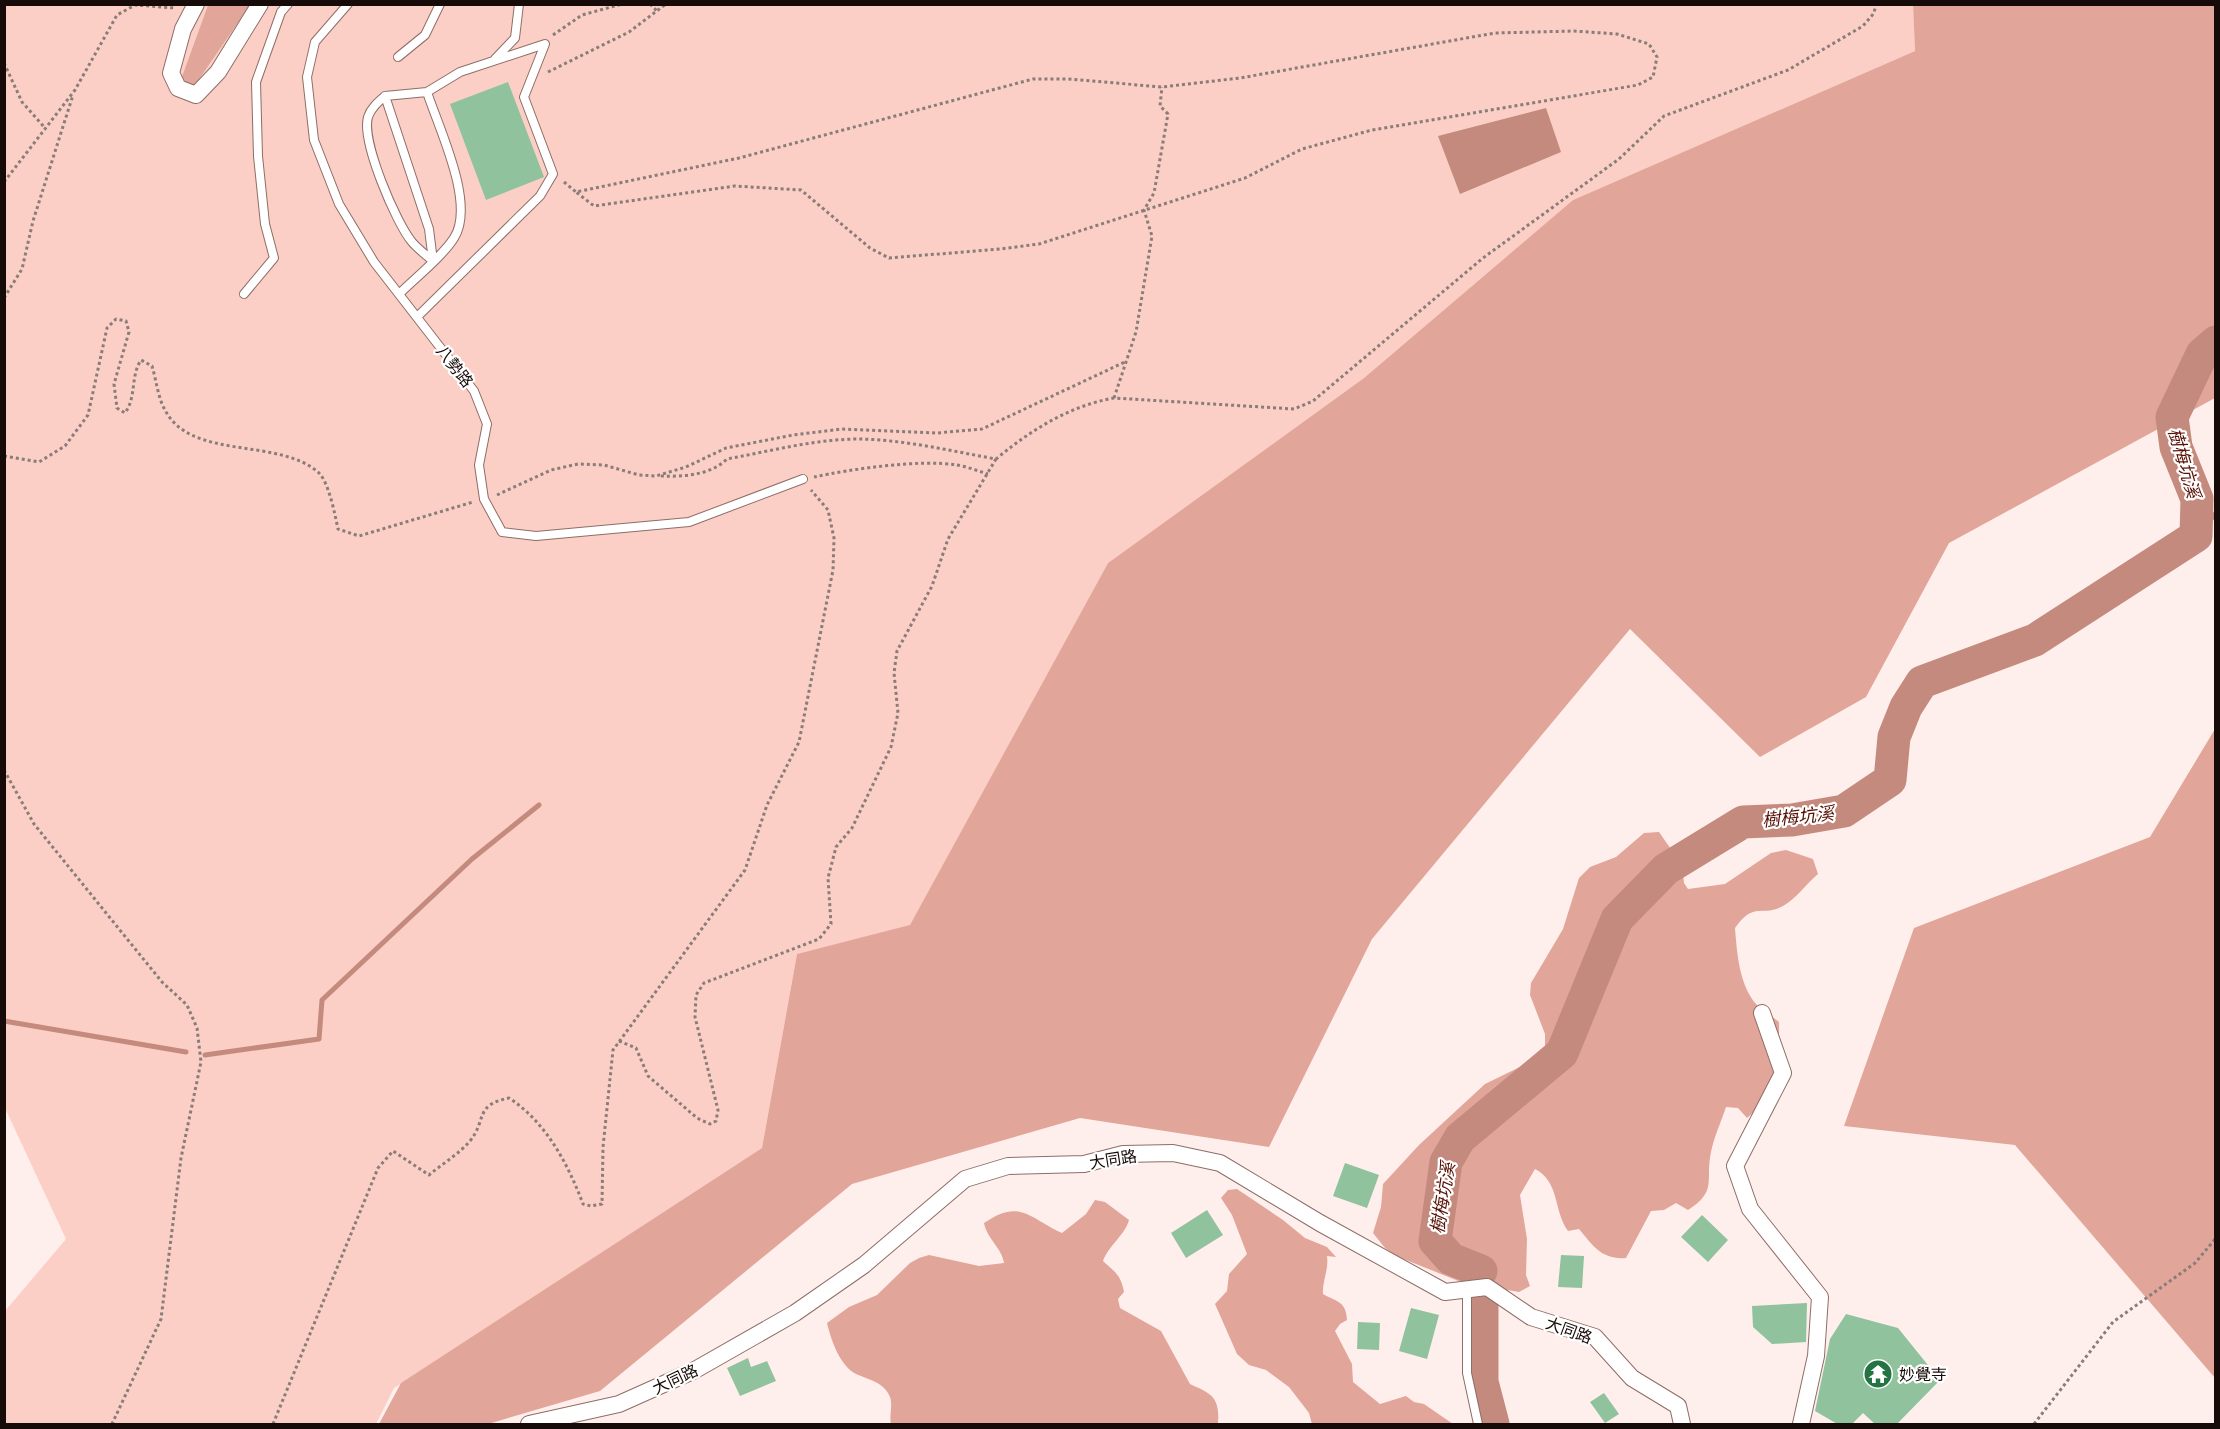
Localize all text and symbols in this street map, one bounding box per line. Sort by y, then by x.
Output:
street label: 八勢路 [432,340,478,392]
water label: 樹梅坑溪 [2164,425,2207,504]
water label: 樹梅坑溪 [1761,800,1838,832]
street label: 大同路 [1088,1144,1138,1174]
water label: 樹梅坑溪 [1425,1157,1460,1235]
street label: 大同路 [1543,1311,1595,1349]
temple icon: 妙覺寺 [1862,1358,1894,1390]
street label: 大同路 [649,1359,701,1399]
place label: 妙覺寺 [1899,1363,1947,1385]

